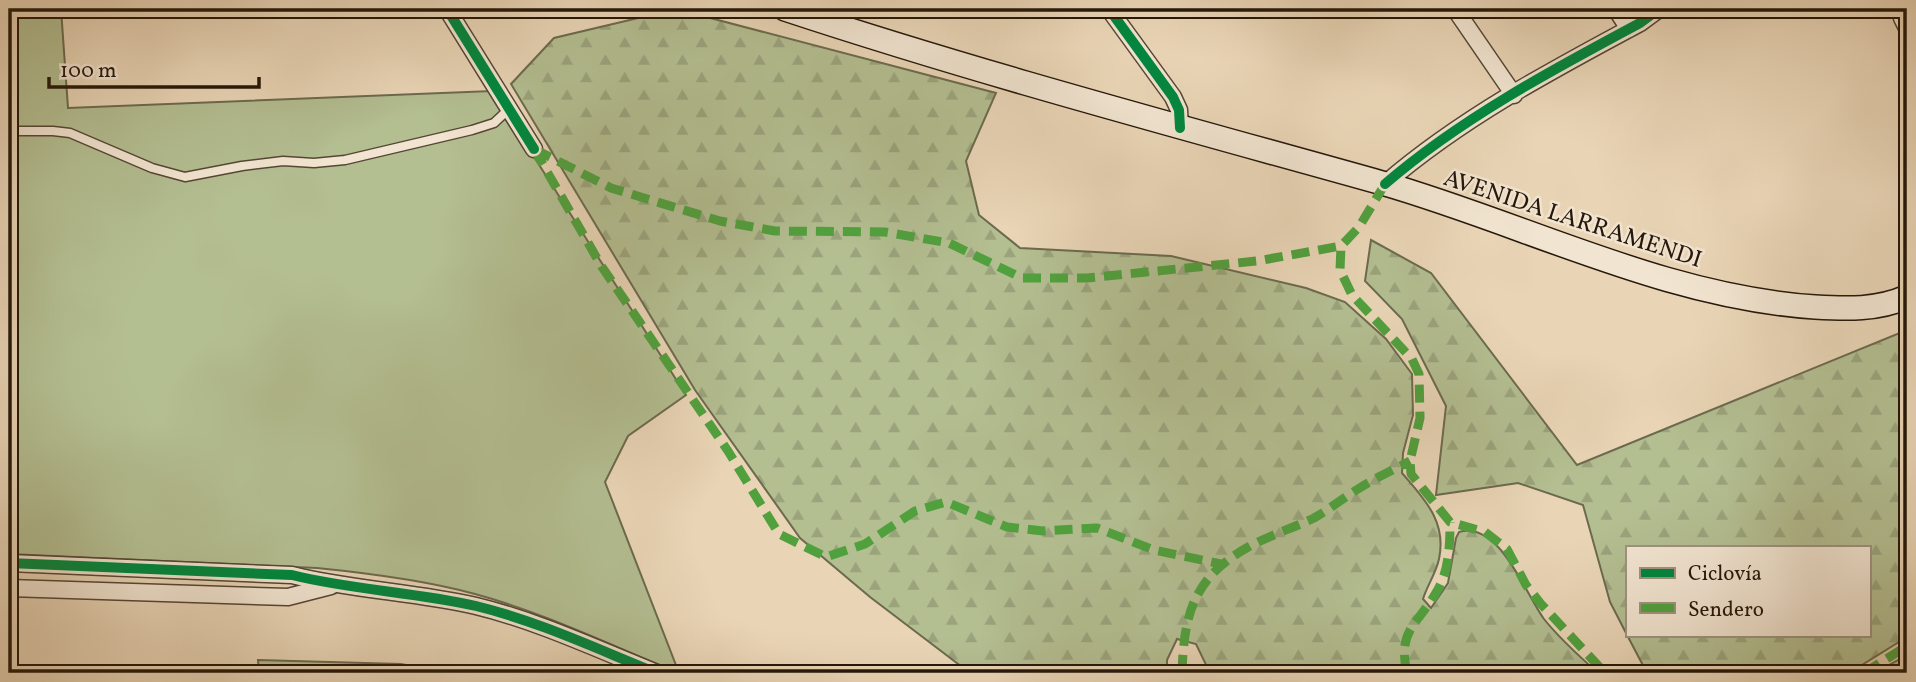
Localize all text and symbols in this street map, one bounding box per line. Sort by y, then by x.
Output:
scale bar [49,46,259,90]
text: 100 m [60,57,117,86]
street label: AVENIDA LARRAMENDI [1439,162,1706,278]
legend [1626,546,1870,636]
text: Ciclovía [1688,560,1762,589]
text: Sendero [1688,596,1764,625]

